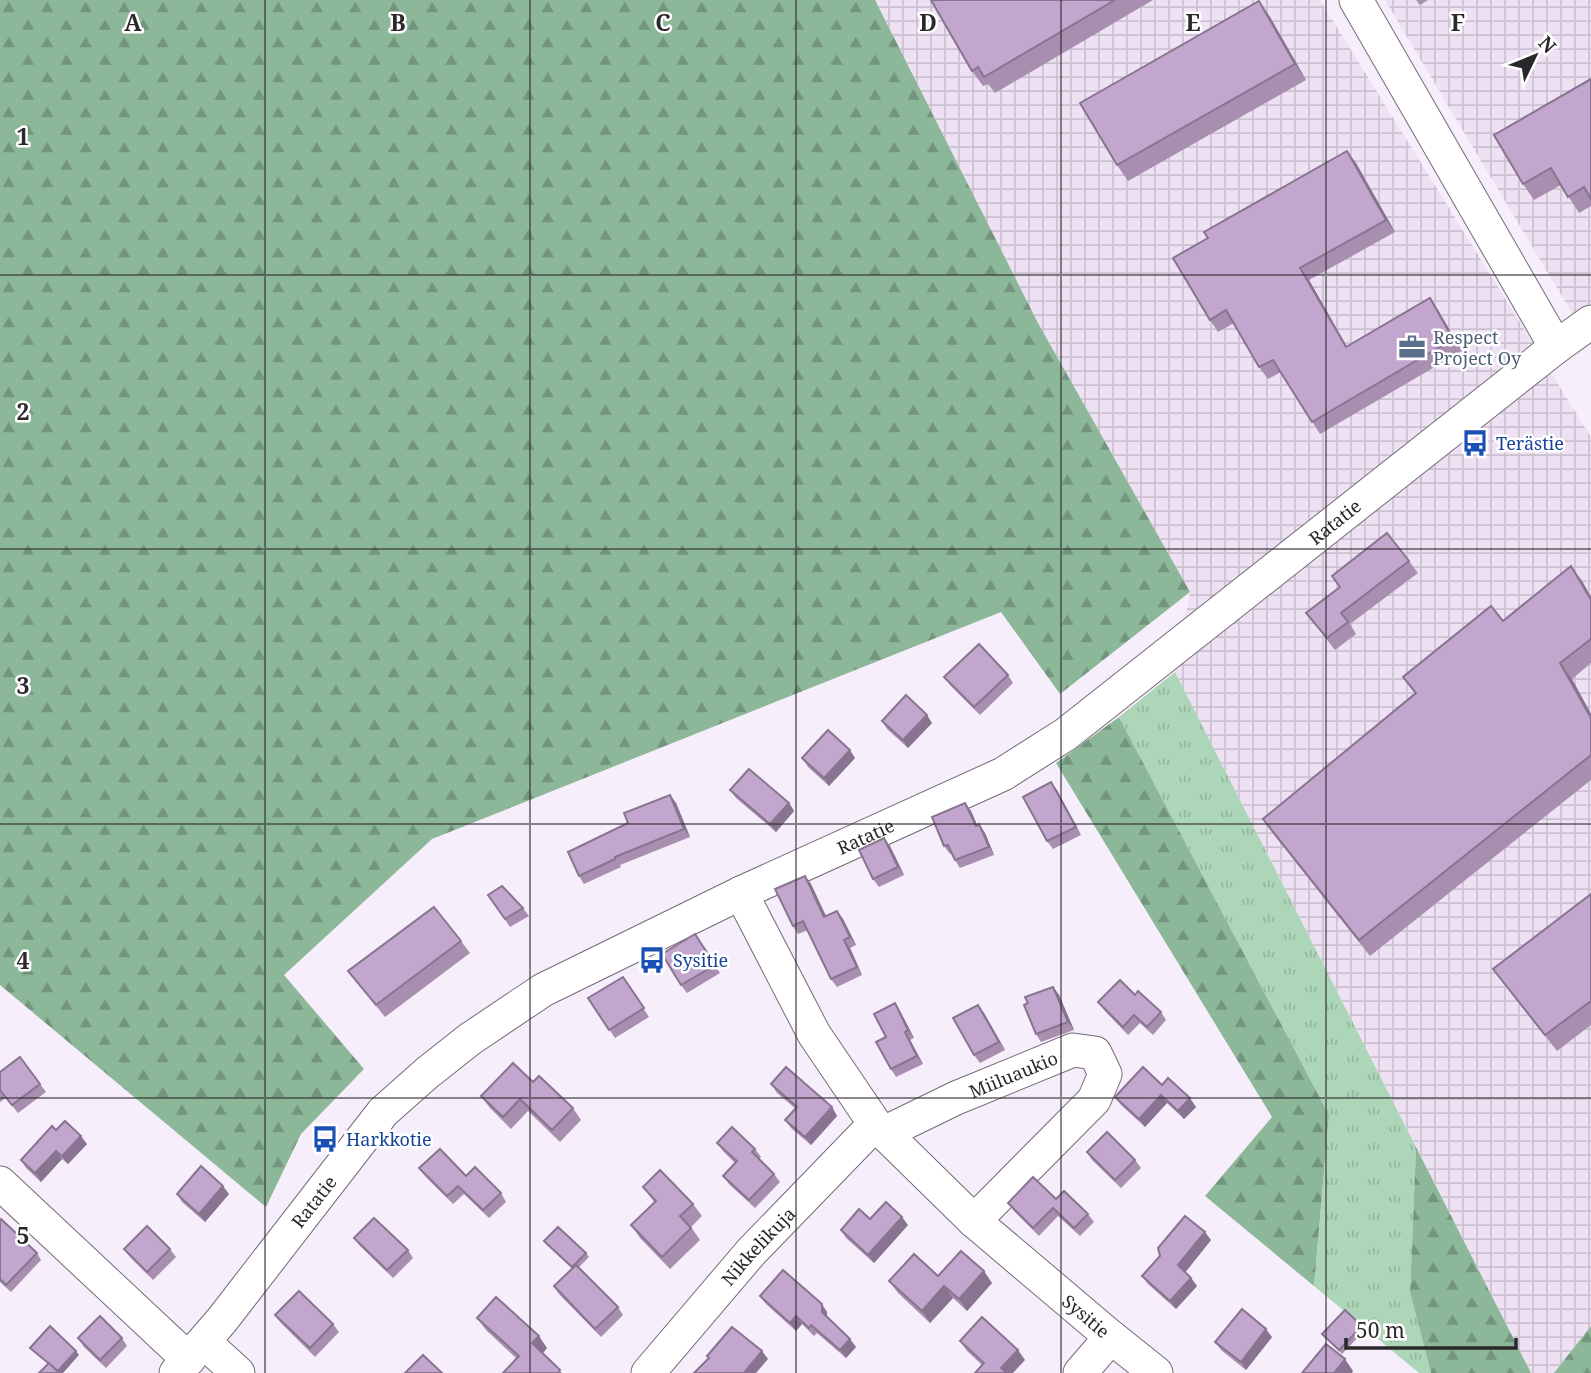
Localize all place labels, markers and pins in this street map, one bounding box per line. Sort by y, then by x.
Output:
place label: Respect Project Oy [1433,325,1522,370]
office icon: Respect Project Oy [1397,332,1427,362]
bus stop icon: Terästie [1460,428,1490,458]
place label: Terästie [1496,431,1564,455]
bus stop icon: Sysitie [637,945,667,975]
place label: Sysitie [673,948,728,972]
bus stop icon: Harkkotie [310,1124,340,1154]
place label: Harkkotie [346,1127,432,1151]

